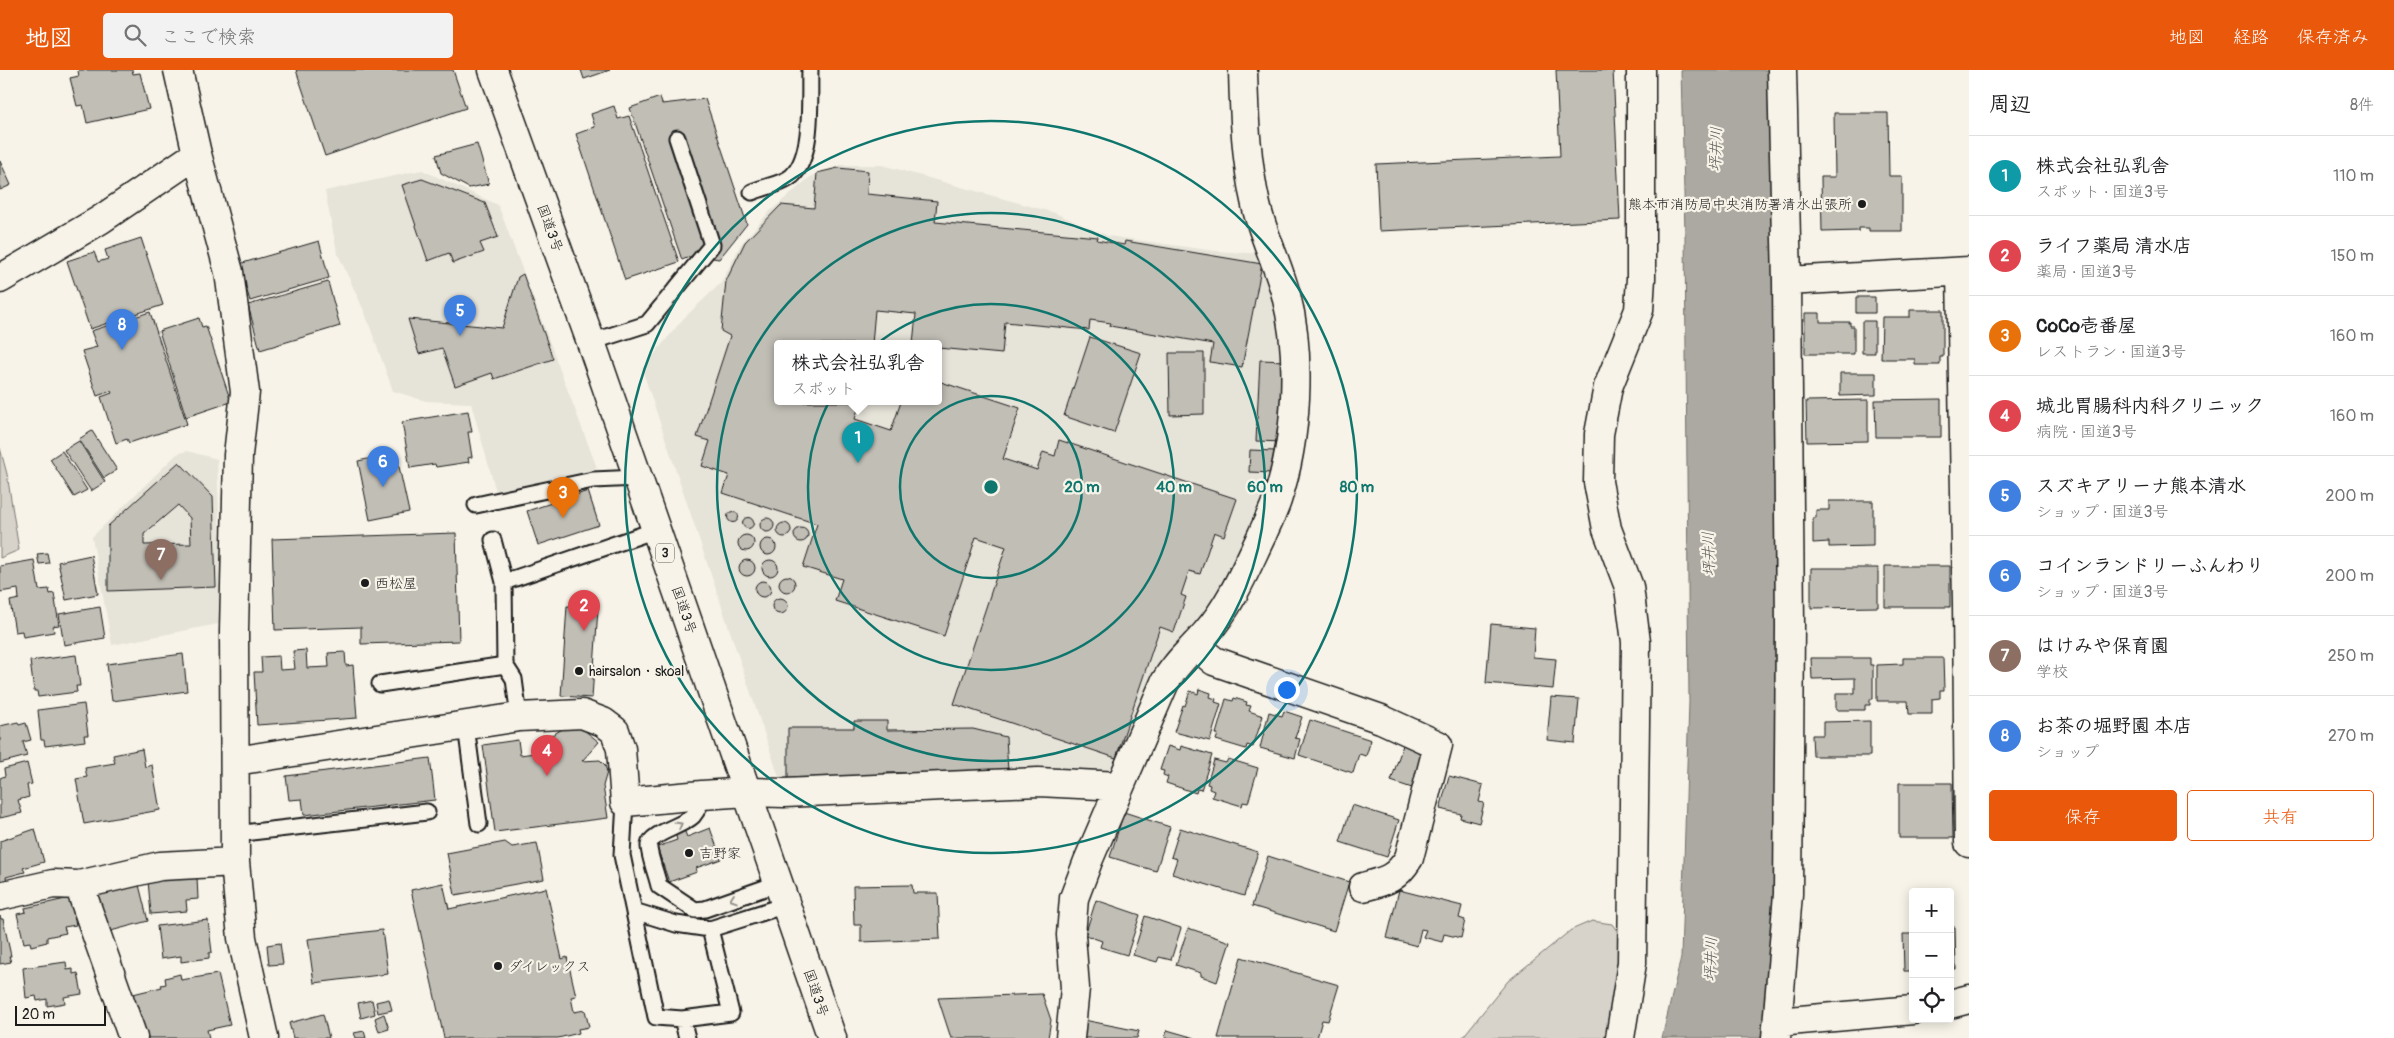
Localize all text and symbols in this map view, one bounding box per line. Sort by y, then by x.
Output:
search box [103,13,453,58]
icon: search [121,21,149,49]
text: 地図 [25,24,73,53]
text: ここで検索 [161,25,256,49]
text: 地図 [2169,26,2205,49]
text: 経路 [2233,26,2269,49]
text: 保存済み [2297,26,2369,49]
text: 周辺 [1989,91,2031,118]
text: 8件 [2350,95,2374,115]
water label: 坪井川 [1706,126,1726,172]
text: 株式会社弘乳舎 [2036,154,2169,178]
text: 1 [2002,166,2008,186]
text: 110 m [2333,166,2374,186]
text: スポット · 国道3号 [2036,182,2169,202]
place label: 熊本市消防局中央消防署清水出張所 [1628,196,1852,213]
marker: 熊本市消防局中央消防署清水出張所 [1856,198,1868,210]
street label: 国道3号 [533,202,567,254]
text: ライフ薬局 清水店 [2036,234,2192,258]
text: 2 [2001,246,2009,266]
text: 150 m [2330,246,2374,266]
text: 薬局 · 国道3号 [2036,262,2137,282]
pin: 5 [444,295,476,336]
pin: 8 [106,309,138,350]
text: CoCo壱番屋 [2036,314,2137,338]
text: 3 [2001,326,2009,346]
text: 160 m [2330,326,2374,346]
popup [774,340,942,405]
text: レストラン · 国道3号 [2036,342,2186,362]
text: 株式会社弘乳舎 [791,351,925,375]
text: スポット [791,379,856,399]
text: 城北胃腸科内科クリニック [2036,394,2264,418]
text: 4 [2000,406,2010,426]
text: 160 m [2330,406,2374,426]
pin: 1 [842,422,874,463]
text: 病院 · 国道3号 [2036,422,2137,442]
pin: 6 [367,446,399,487]
text: スズキアリーナ熊本清水 [2036,474,2246,498]
pin: 3 [547,477,579,518]
centre of rings [982,478,1000,496]
text: 20 m [1064,478,1100,497]
text: 40 m [1156,478,1192,497]
text: 60 m [1247,478,1283,497]
text: 80 m [1340,478,1374,497]
text: 5 [2001,486,2009,506]
text: 200 m [2326,486,2374,506]
text: ショップ · 国道3号 [2036,502,2168,522]
water label: 坪井川 [1699,531,1719,577]
pin: 7 [145,539,177,580]
road number: 3 [656,543,674,562]
text: コインランドリーふんわり [2036,554,2264,578]
text: 6 [2000,566,2010,586]
text: 200 m [2326,566,2374,586]
place label: 西松屋 [375,575,417,592]
marker: 西松屋 [359,577,371,589]
text: ショップ · 国道3号 [2036,582,2168,602]
street label: 国道3号 [668,584,700,636]
pin: 2 [568,590,600,631]
text: はけみや保育園 [2036,634,2169,658]
text: 7 [2001,646,2009,666]
text: 250 m [2328,646,2374,666]
text: 学校 [2036,662,2068,682]
place label: hairsalon・skoal [589,663,684,680]
marker: hairsalon・skoal [573,665,585,677]
your location [1274,677,1300,703]
text: お茶の堀野園 本店 [2036,714,2192,738]
text: 8 [2001,726,2009,746]
text: 270 m [2328,726,2374,746]
pin: 4 [531,735,563,776]
text: ショップ [2036,742,2099,762]
button: 保存 [1989,790,2177,841]
button: 共有 [2187,790,2374,841]
one-way arrow [673,822,682,832]
place label: 吉野家 [699,845,741,862]
marker: 吉野家 [683,847,695,859]
map controls [1909,888,1954,1023]
button: + [1909,888,1954,933]
one-way arrow [729,893,737,903]
button: − [1909,933,1954,978]
water label: 坪井川 [1701,936,1721,982]
place label: ダイレックス [508,958,590,975]
marker: ダイレックス [492,960,504,972]
street label: 国道3号 [800,967,832,1019]
button: locate [1909,978,1954,1023]
scale bar [15,1003,106,1026]
text: 20 m [22,1006,55,1023]

